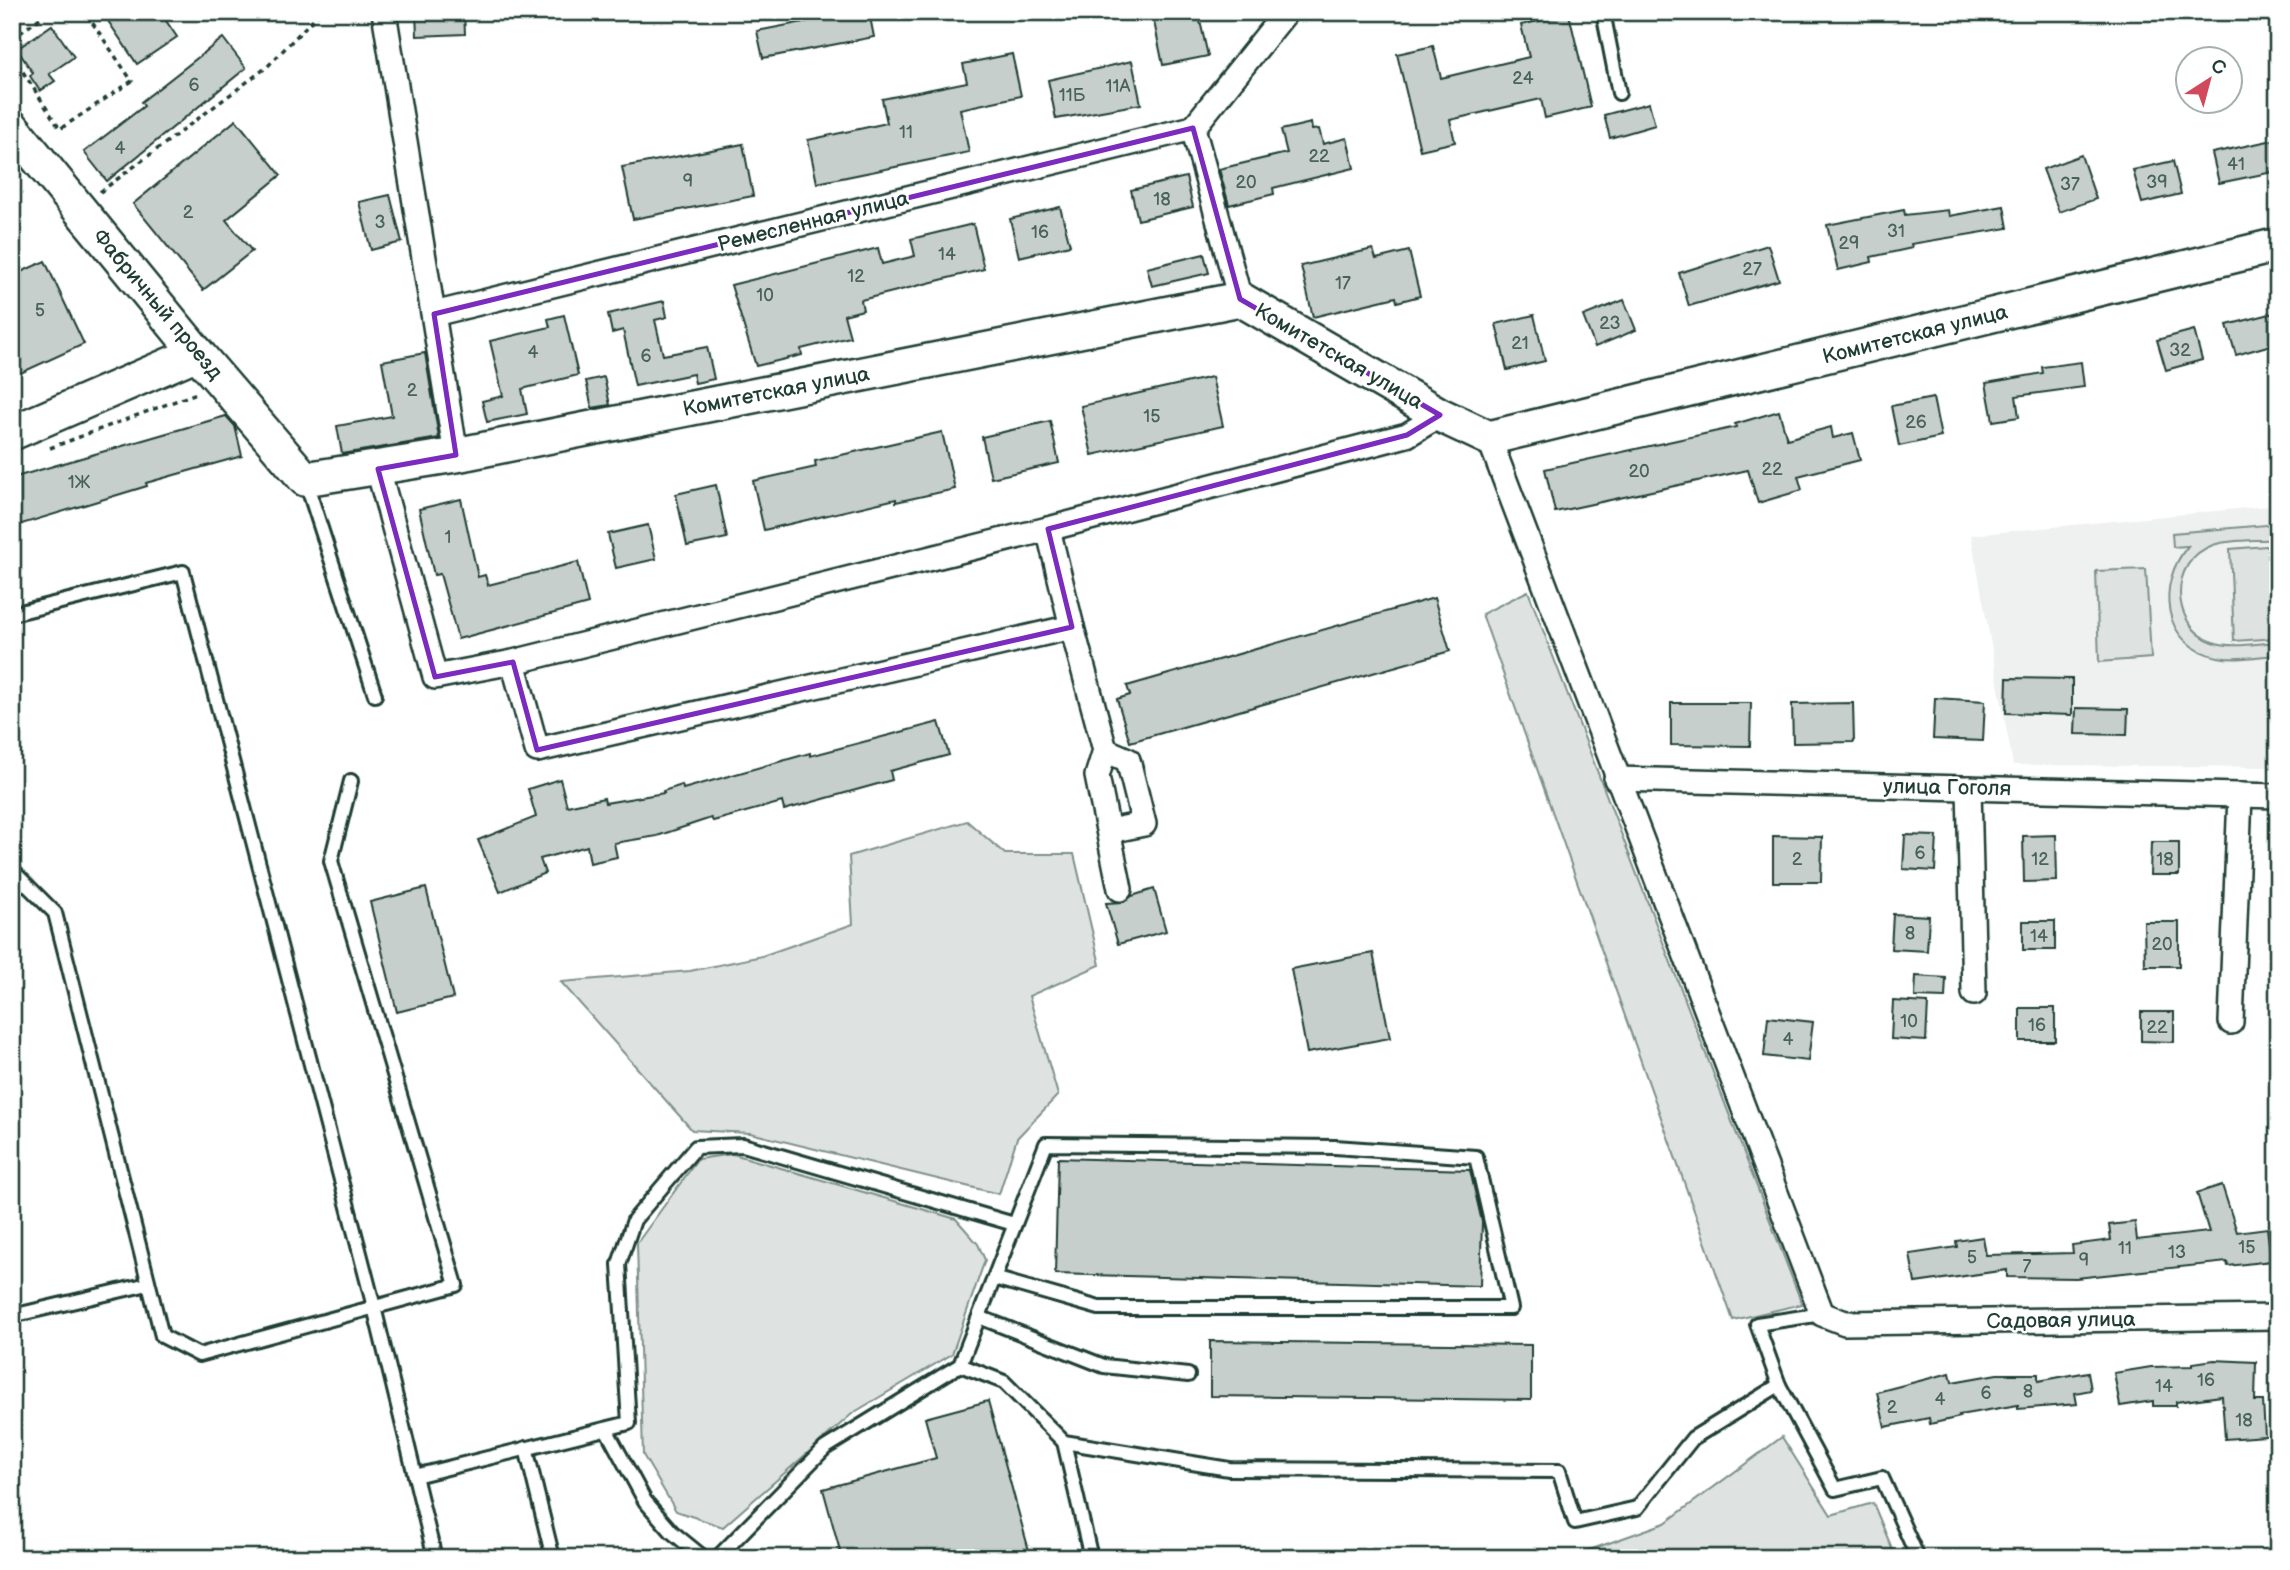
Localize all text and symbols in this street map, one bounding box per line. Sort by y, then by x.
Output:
north arrow [2174,46,2244,116]
text: С [2206,54,2230,81]
house number: 24 [1512,68,1534,89]
house number: 6 [189,75,200,96]
house number: 11А [1106,76,1131,97]
house number: 11Б [1059,85,1086,106]
house number: 11 [899,122,913,143]
house number: 4 [115,138,126,159]
house number: 22 [1308,146,1330,167]
house number: 41 [2227,154,2245,175]
house number: 9 [683,171,693,192]
house number: 20 [1235,172,1257,193]
house number: 39 [2146,172,2168,193]
house number: 37 [2060,174,2080,195]
street label: Ремесленная улица [715,185,912,257]
house number: 18 [1153,189,1171,210]
house number: 2 [183,202,194,223]
house number: 3 [374,212,386,233]
house number: 31 [1887,221,1905,242]
house number: 16 [1031,222,1049,243]
street label: Фабричный проезд [87,224,228,385]
house number: 29 [1838,233,1860,254]
house number: 14 [938,244,956,265]
house number: 27 [1742,259,1762,280]
house number: 12 [847,266,865,287]
house number: 17 [1335,273,1351,294]
house number: 10 [756,285,774,306]
street label: Комитетская улица [1250,298,1428,415]
street label: Комитетская улица [1820,299,2011,370]
house number: 5 [35,300,45,321]
house number: 23 [1599,313,1621,334]
house number: 21 [1511,333,1529,354]
house number: 32 [2169,340,2191,361]
house number: 4 [528,342,539,363]
house number: 6 [641,346,652,367]
street label: Комитетская улица [681,361,872,422]
house number: 2 [407,380,418,401]
house number: 15 [1143,406,1161,427]
house number: 26 [1905,412,1927,433]
house number: 22 [1761,459,1783,480]
house number: 20 [1628,461,1650,482]
house number: 1Ж [68,472,91,493]
house number: 1 [445,527,451,548]
street label: улица Гоголя [1883,774,2011,801]
house number: 6 [1915,843,1926,864]
house number: 2 [1792,849,1803,870]
house number: 12 [2031,849,2049,870]
house number: 18 [2156,849,2174,870]
house number: 8 [1905,923,1915,944]
house number: 14 [2030,926,2048,947]
house number: 20 [2151,934,2173,955]
house number: 10 [1900,1011,1918,1032]
house number: 16 [2028,1015,2046,1036]
house number: 22 [2146,1017,2168,1038]
house number: 4 [1783,1029,1794,1050]
house number: 15 [2238,1237,2256,1258]
house number: 11 [2118,1238,2132,1259]
house number: 13 [2168,1242,2186,1263]
house number: 5 [1967,1247,1977,1268]
house number: 9 [2079,1250,2089,1271]
house number: 7 [2023,1256,2032,1277]
street label: Садовая улица [1986,1307,2136,1334]
house number: 16 [2197,1370,2215,1391]
house number: 14 [2155,1376,2173,1397]
house number: 8 [2023,1381,2033,1402]
house number: 6 [1981,1383,1992,1404]
house number: 4 [1935,1389,1946,1410]
house number: 2 [1887,1397,1898,1418]
house number: 18 [2235,1410,2253,1431]

